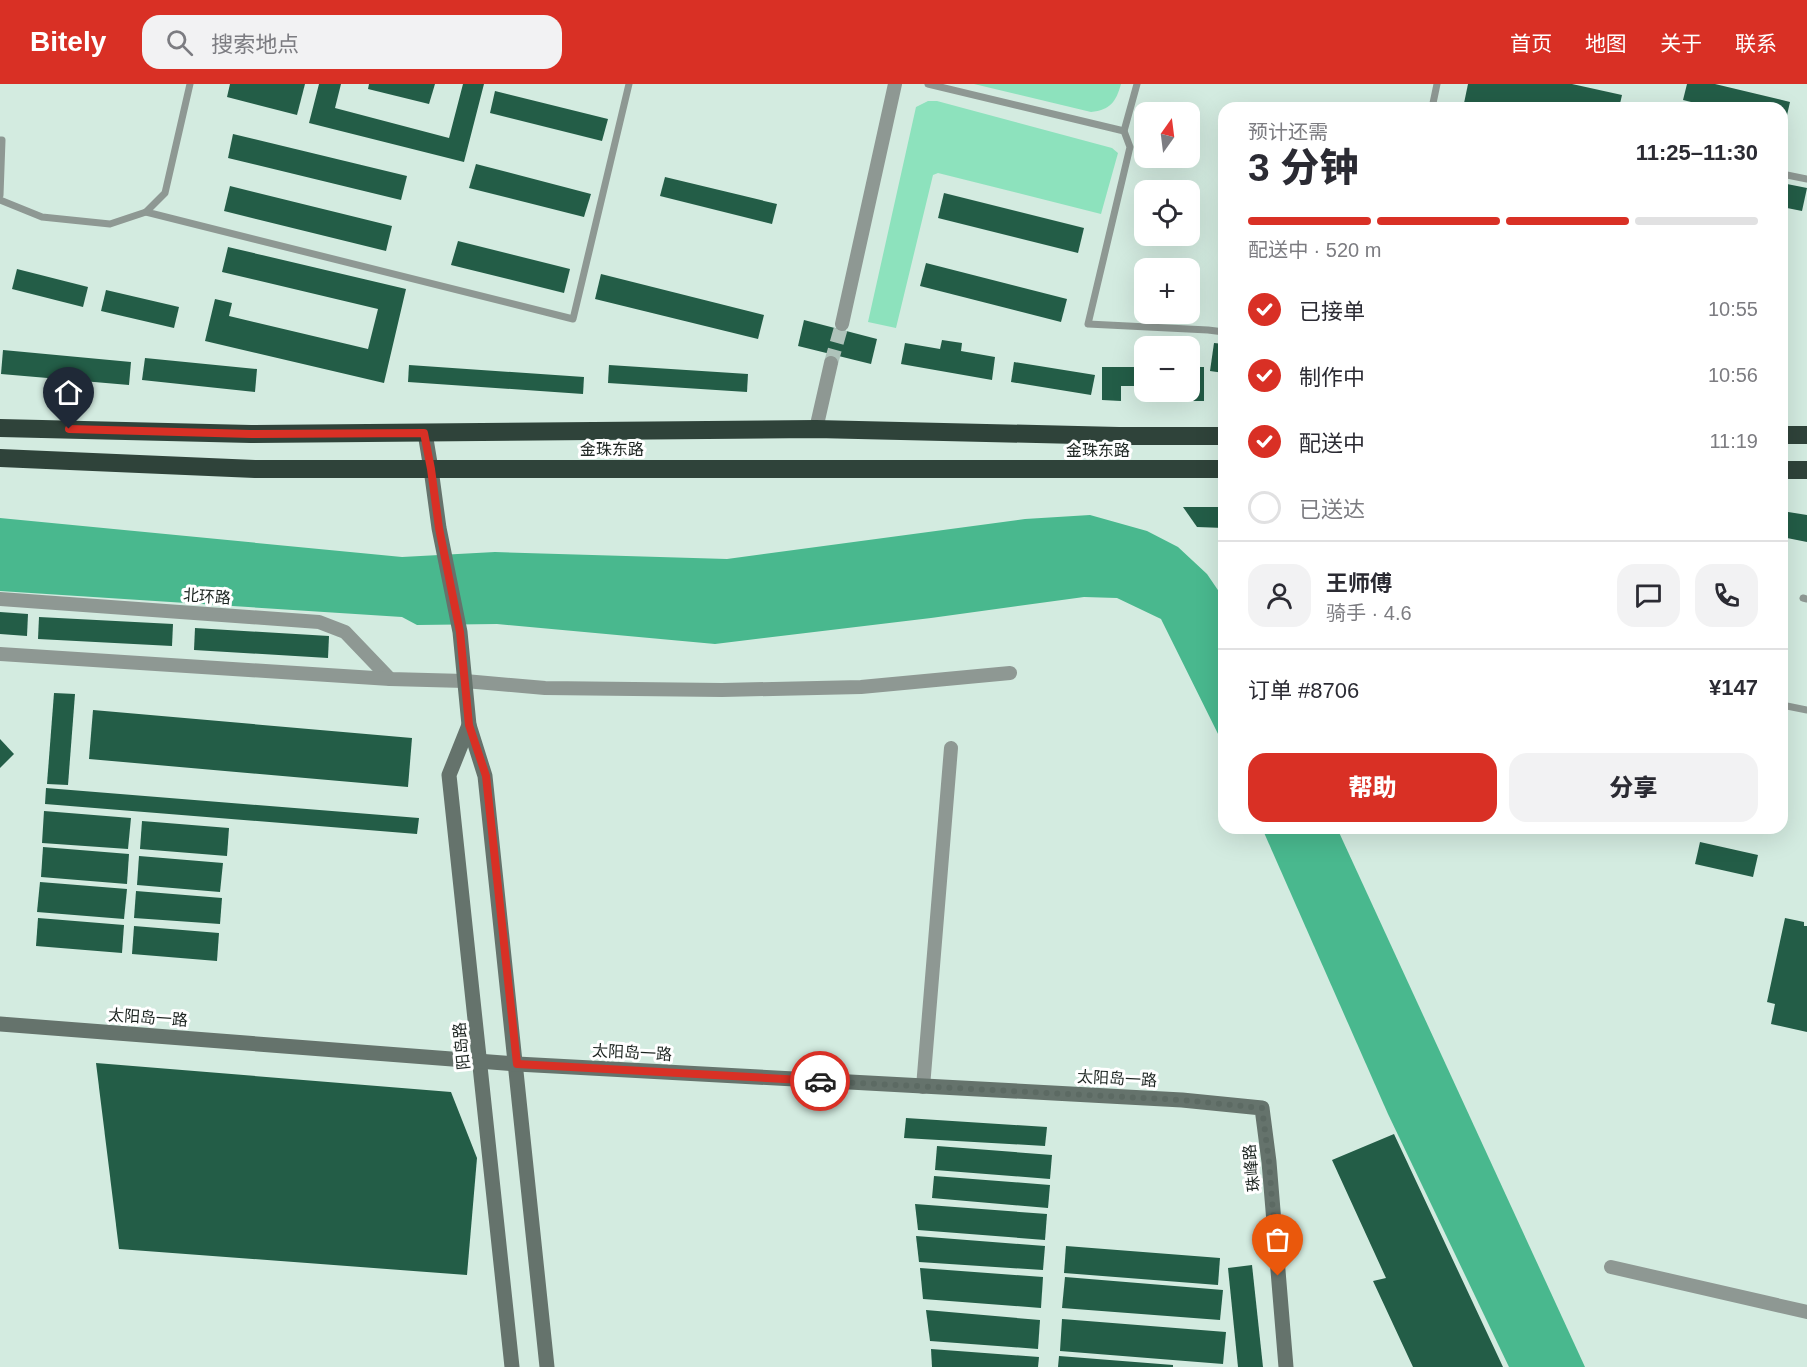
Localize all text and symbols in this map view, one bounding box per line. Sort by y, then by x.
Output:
search box [142,15,562,69]
text: Bitely [30,26,106,57]
icon: search [163,26,196,59]
text: 搜索地点 [211,32,299,57]
text: 首页 [1510,32,1552,55]
text: 地图 [1585,32,1627,55]
text: 关于 [1660,32,1702,55]
text: 联系 [1735,32,1777,55]
north arrow [1134,102,1200,168]
map controls [1134,102,1200,402]
text: 预计还需 [1248,121,1328,143]
text: 11:25–11:30 [1636,140,1758,165]
text: 3 分钟 [1248,146,1359,189]
button: locate [1134,180,1200,246]
text: 配送中 · 520 m [1248,239,1381,261]
button: + [1134,258,1200,324]
icon: check [1248,293,1281,326]
text: 10:55 [1708,298,1758,320]
text: 已接单 [1299,299,1365,324]
button: − [1134,336,1200,402]
icon: check [1248,359,1281,392]
text: 10:56 [1708,364,1758,386]
text: 制作中 [1299,365,1365,390]
pin [43,367,94,429]
icon: home [52,376,85,409]
icon: check [1248,425,1281,458]
text: 11:19 [1709,430,1758,452]
text: 配送中 [1299,431,1365,456]
street label: 金珠东路 [580,441,644,458]
street label: 金珠东路 [1066,442,1130,459]
text: 已送达 [1299,497,1365,522]
button: person [1248,564,1311,627]
button: chat [1617,564,1680,627]
button: phone [1695,564,1758,627]
text: 王师傅 [1326,571,1392,596]
street label: 北环路 [182,586,232,607]
text: 骑手 · 4.6 [1326,602,1412,624]
text: ¥147 [1709,675,1758,700]
text: 订单 #8706 [1248,678,1359,703]
button: 帮助 [1248,753,1497,822]
button: 分享 [1509,753,1758,822]
street label: 太阳岛一路 [107,1006,188,1029]
street label: 阳岛路 [451,1021,472,1071]
street label: 太阳岛一路 [592,1042,672,1063]
courier [790,1051,850,1111]
icon: car [804,1065,837,1098]
street label: 太阳岛一路 [1077,1068,1157,1089]
street label: 珠峰路 [1241,1143,1262,1193]
pin [1252,1214,1303,1276]
icon: bag [1261,1223,1294,1256]

